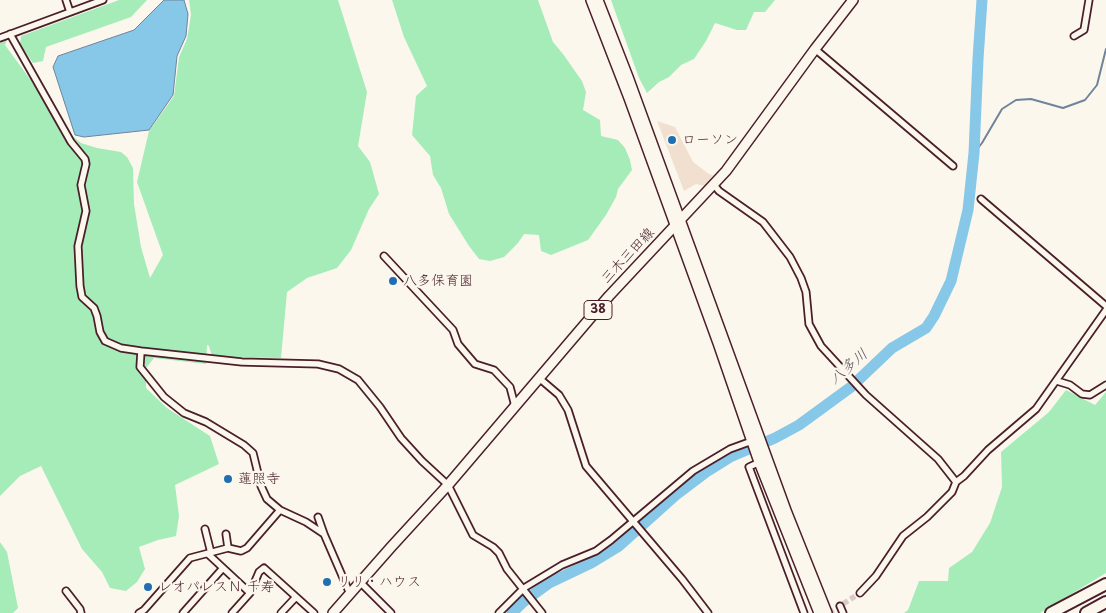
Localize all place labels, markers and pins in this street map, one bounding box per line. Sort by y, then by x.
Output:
place label: ローソン [682,132,738,148]
marker: ローソン [666,134,678,146]
place label: 八多保育園 [403,273,473,289]
marker: 八多保育園 [387,275,399,287]
place label: 蓮照寺 [238,471,280,487]
marker: 蓮照寺 [222,473,234,485]
place label: リリ・ハウス [337,574,421,590]
marker: リリ・ハウス [321,576,333,588]
place label: レオパレスＮ 千寿 [158,579,275,595]
marker: レオパレスＮ 千寿 [142,581,154,593]

